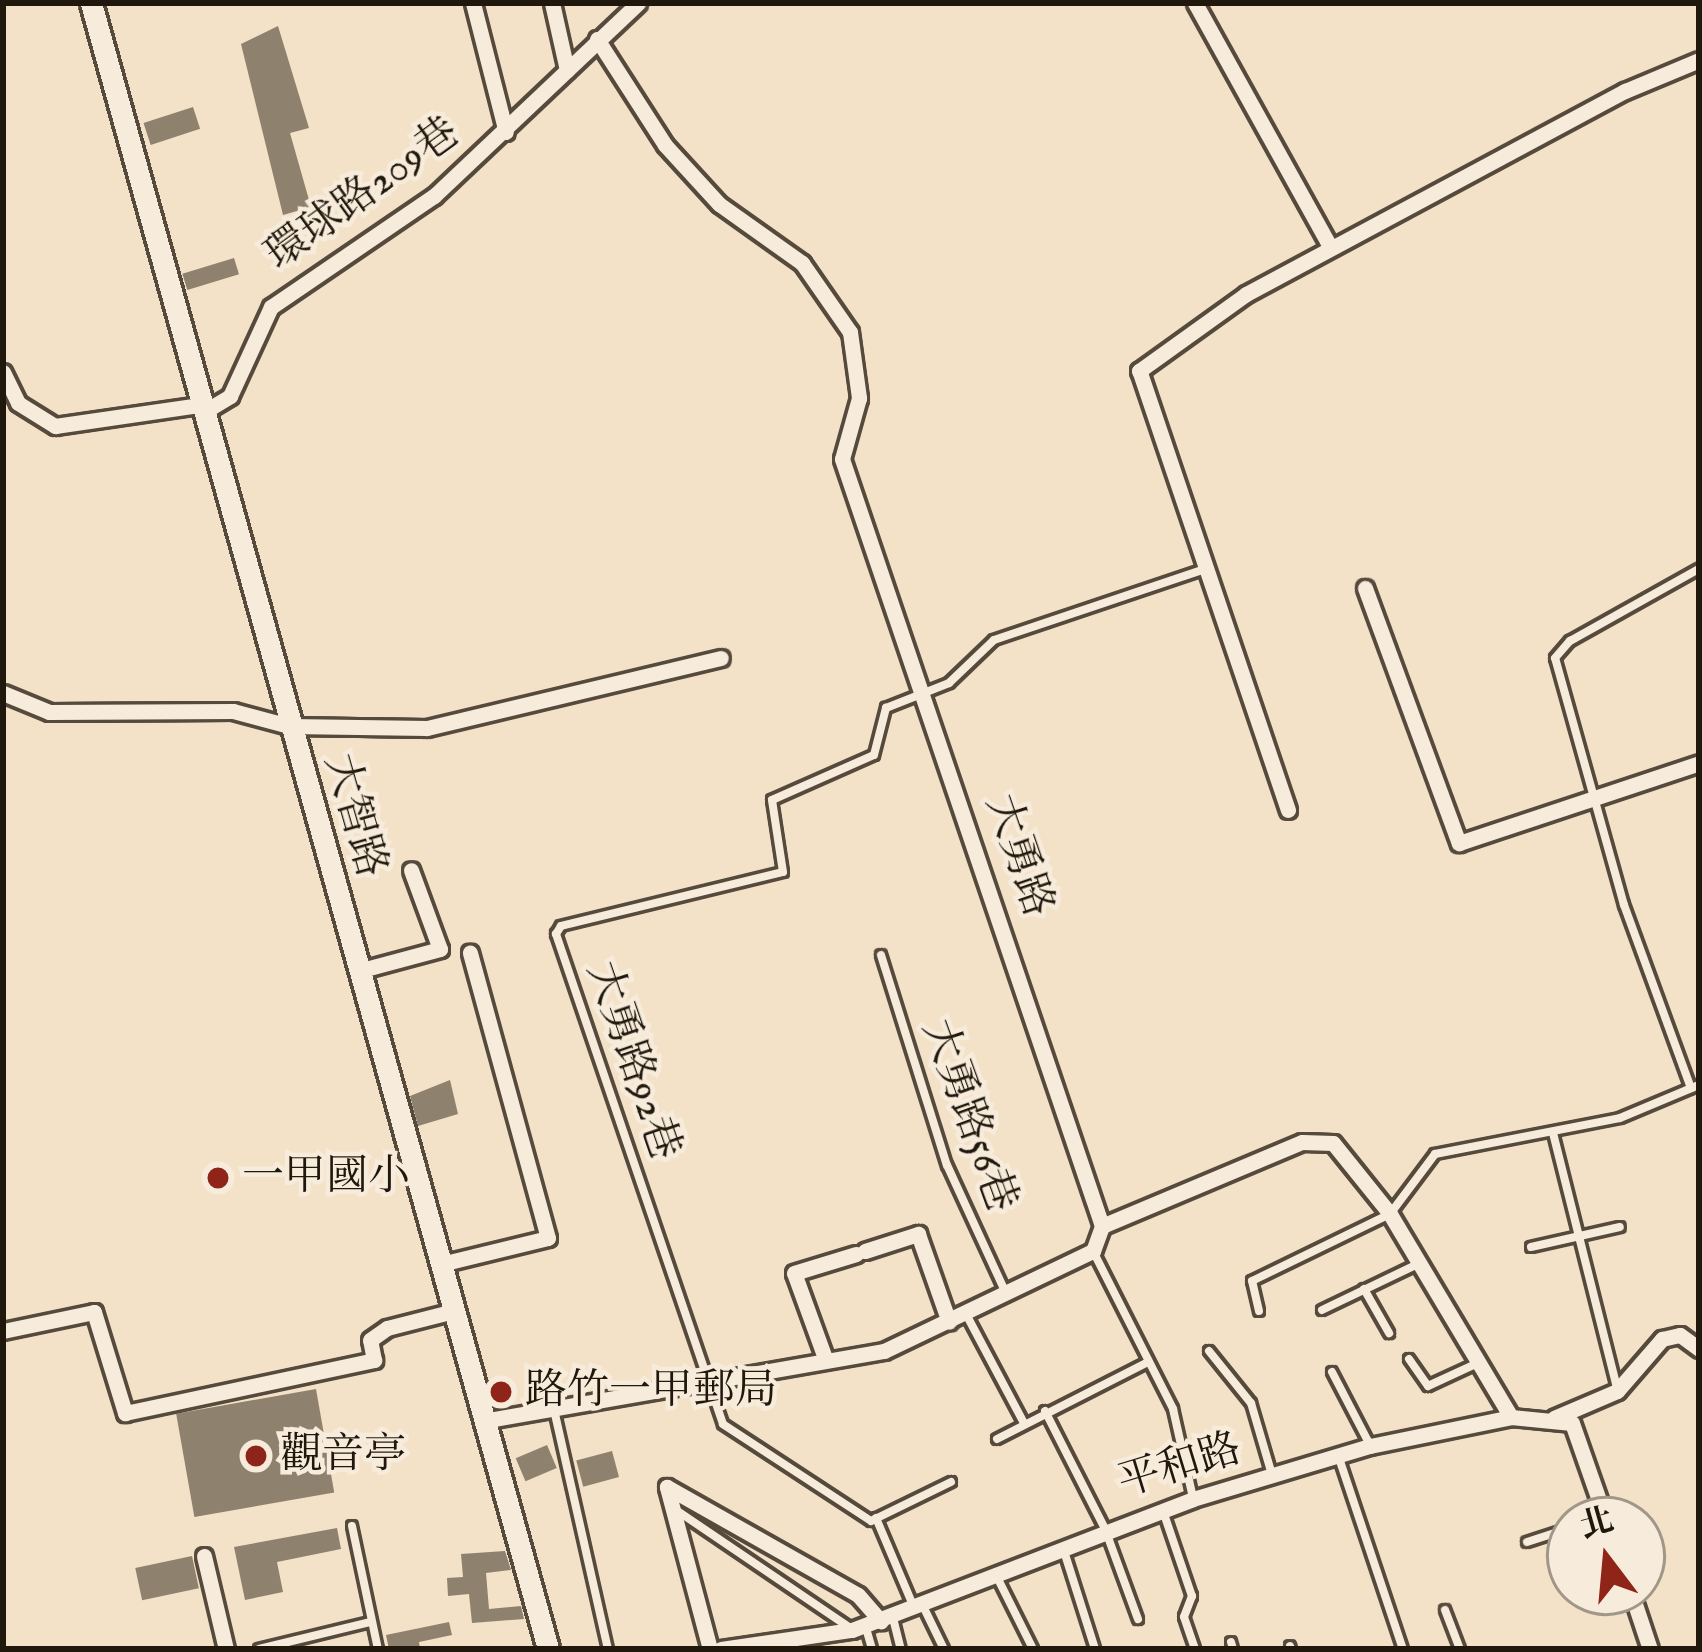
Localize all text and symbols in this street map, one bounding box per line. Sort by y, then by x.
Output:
street label: 環球路209巷 [256,108,470,282]
street label: 大智路 [312,748,396,884]
street label: 大勇路 [974,788,1062,924]
street label: 大勇路92巷 [575,955,689,1167]
street label: 大勇路56巷 [910,1013,1026,1219]
place label: 一甲國小 [242,1153,410,1203]
marker: 一甲國小 [205,1165,231,1191]
place label: 路竹一甲郵局 [525,1367,777,1417]
marker: 路竹一甲郵局 [488,1379,514,1405]
street label: 平和路 [1112,1424,1248,1510]
place label: 觀音亭 [280,1431,406,1481]
marker: 觀音亭 [243,1443,269,1469]
north arrow [1546,1496,1666,1616]
text: 北 [1575,1500,1619,1549]

